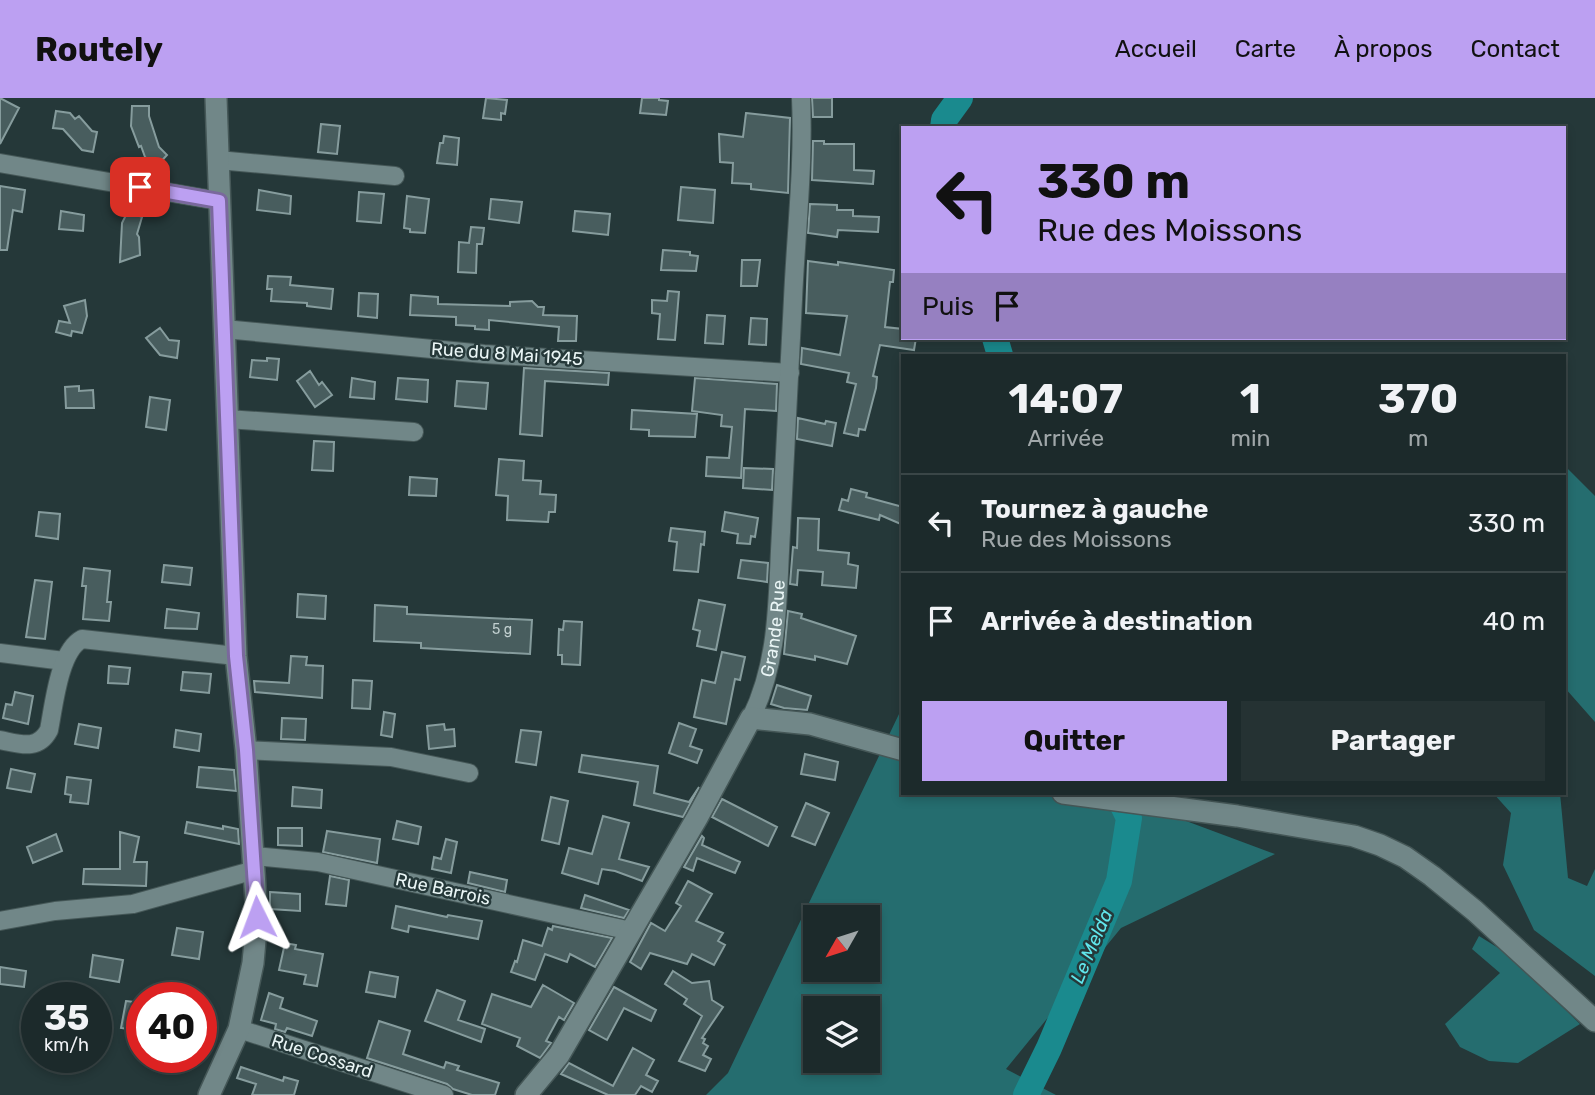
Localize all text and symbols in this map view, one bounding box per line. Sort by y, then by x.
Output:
text: Routely [35,30,163,69]
text: Accueil [1115,35,1197,63]
text: Carte [1235,35,1296,63]
text: À propos [1334,35,1433,63]
text: Contact [1471,35,1560,63]
text: 330 m [1037,152,1190,210]
icon: left [922,154,1013,245]
pin [110,157,170,217]
icon: arrive [121,168,159,206]
text: Rue des Moissons [1037,211,1302,249]
icon: arrive [988,287,1026,325]
text: Puis [922,291,974,322]
street label: Rue du 8 Mai 1945 [430,338,584,370]
text: 14:07 [1009,374,1123,424]
text: 1 [1240,374,1261,424]
text: 370 [1378,374,1458,424]
text: Arrivée [1028,424,1104,452]
text: min [1231,424,1271,452]
text: m [1408,424,1428,452]
text: Tournez à gauche [981,494,1209,525]
icon: left [922,504,960,542]
text: 330 m [1468,508,1545,539]
text: Rue des Moissons [981,525,1172,553]
street label: Grande Rue [756,579,790,679]
icon: arrive [922,602,960,640]
text: Arrivée à destination [981,606,1253,637]
text: 40 m [1483,606,1545,637]
house number: 5 g [492,621,512,638]
button: Quitter [922,701,1227,781]
button: Partager [1241,701,1545,781]
street label: Rue Barrois [394,868,492,910]
position arrow [220,880,294,954]
north arrow [803,905,880,982]
map controls [803,905,880,1073]
water label: Le Melda [1066,906,1117,987]
speed limit sign: 40 [126,982,217,1073]
button: layers [803,996,880,1073]
text: 35 [44,997,89,1039]
street label: Rue Cossard [269,1029,375,1083]
text: km/h [44,1034,89,1056]

